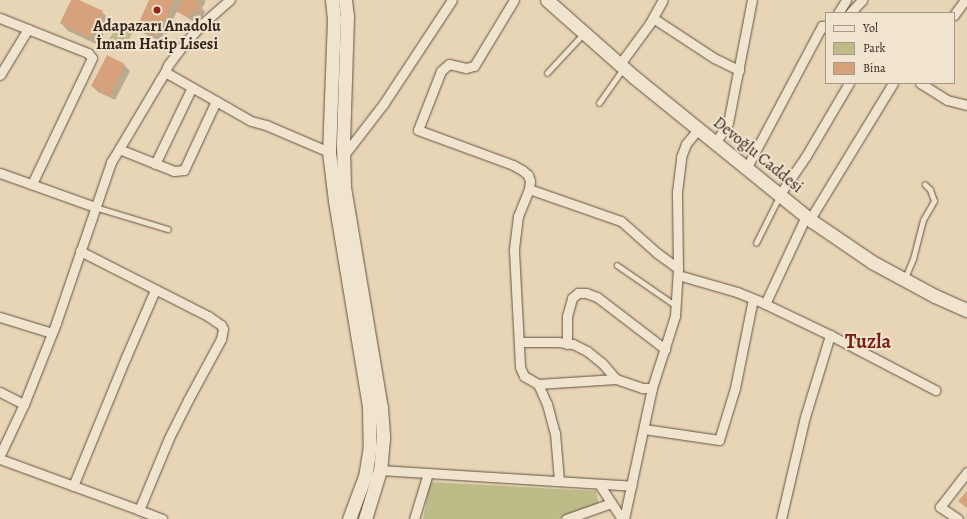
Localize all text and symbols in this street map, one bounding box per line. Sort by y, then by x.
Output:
marker: Adapazarı Anadolu İmam Hatip Lisesi [152,5,162,15]
legend [825,12,955,84]
place label: Adapazarı Anadolu İmam Hatip Lisesi [93,16,221,54]
text: Yol [863,20,878,36]
text: Park [863,40,886,56]
text: Bina [863,60,886,76]
street label: Devoğlu Caddesi [709,113,807,197]
district label: Tuzla [845,329,891,353]

